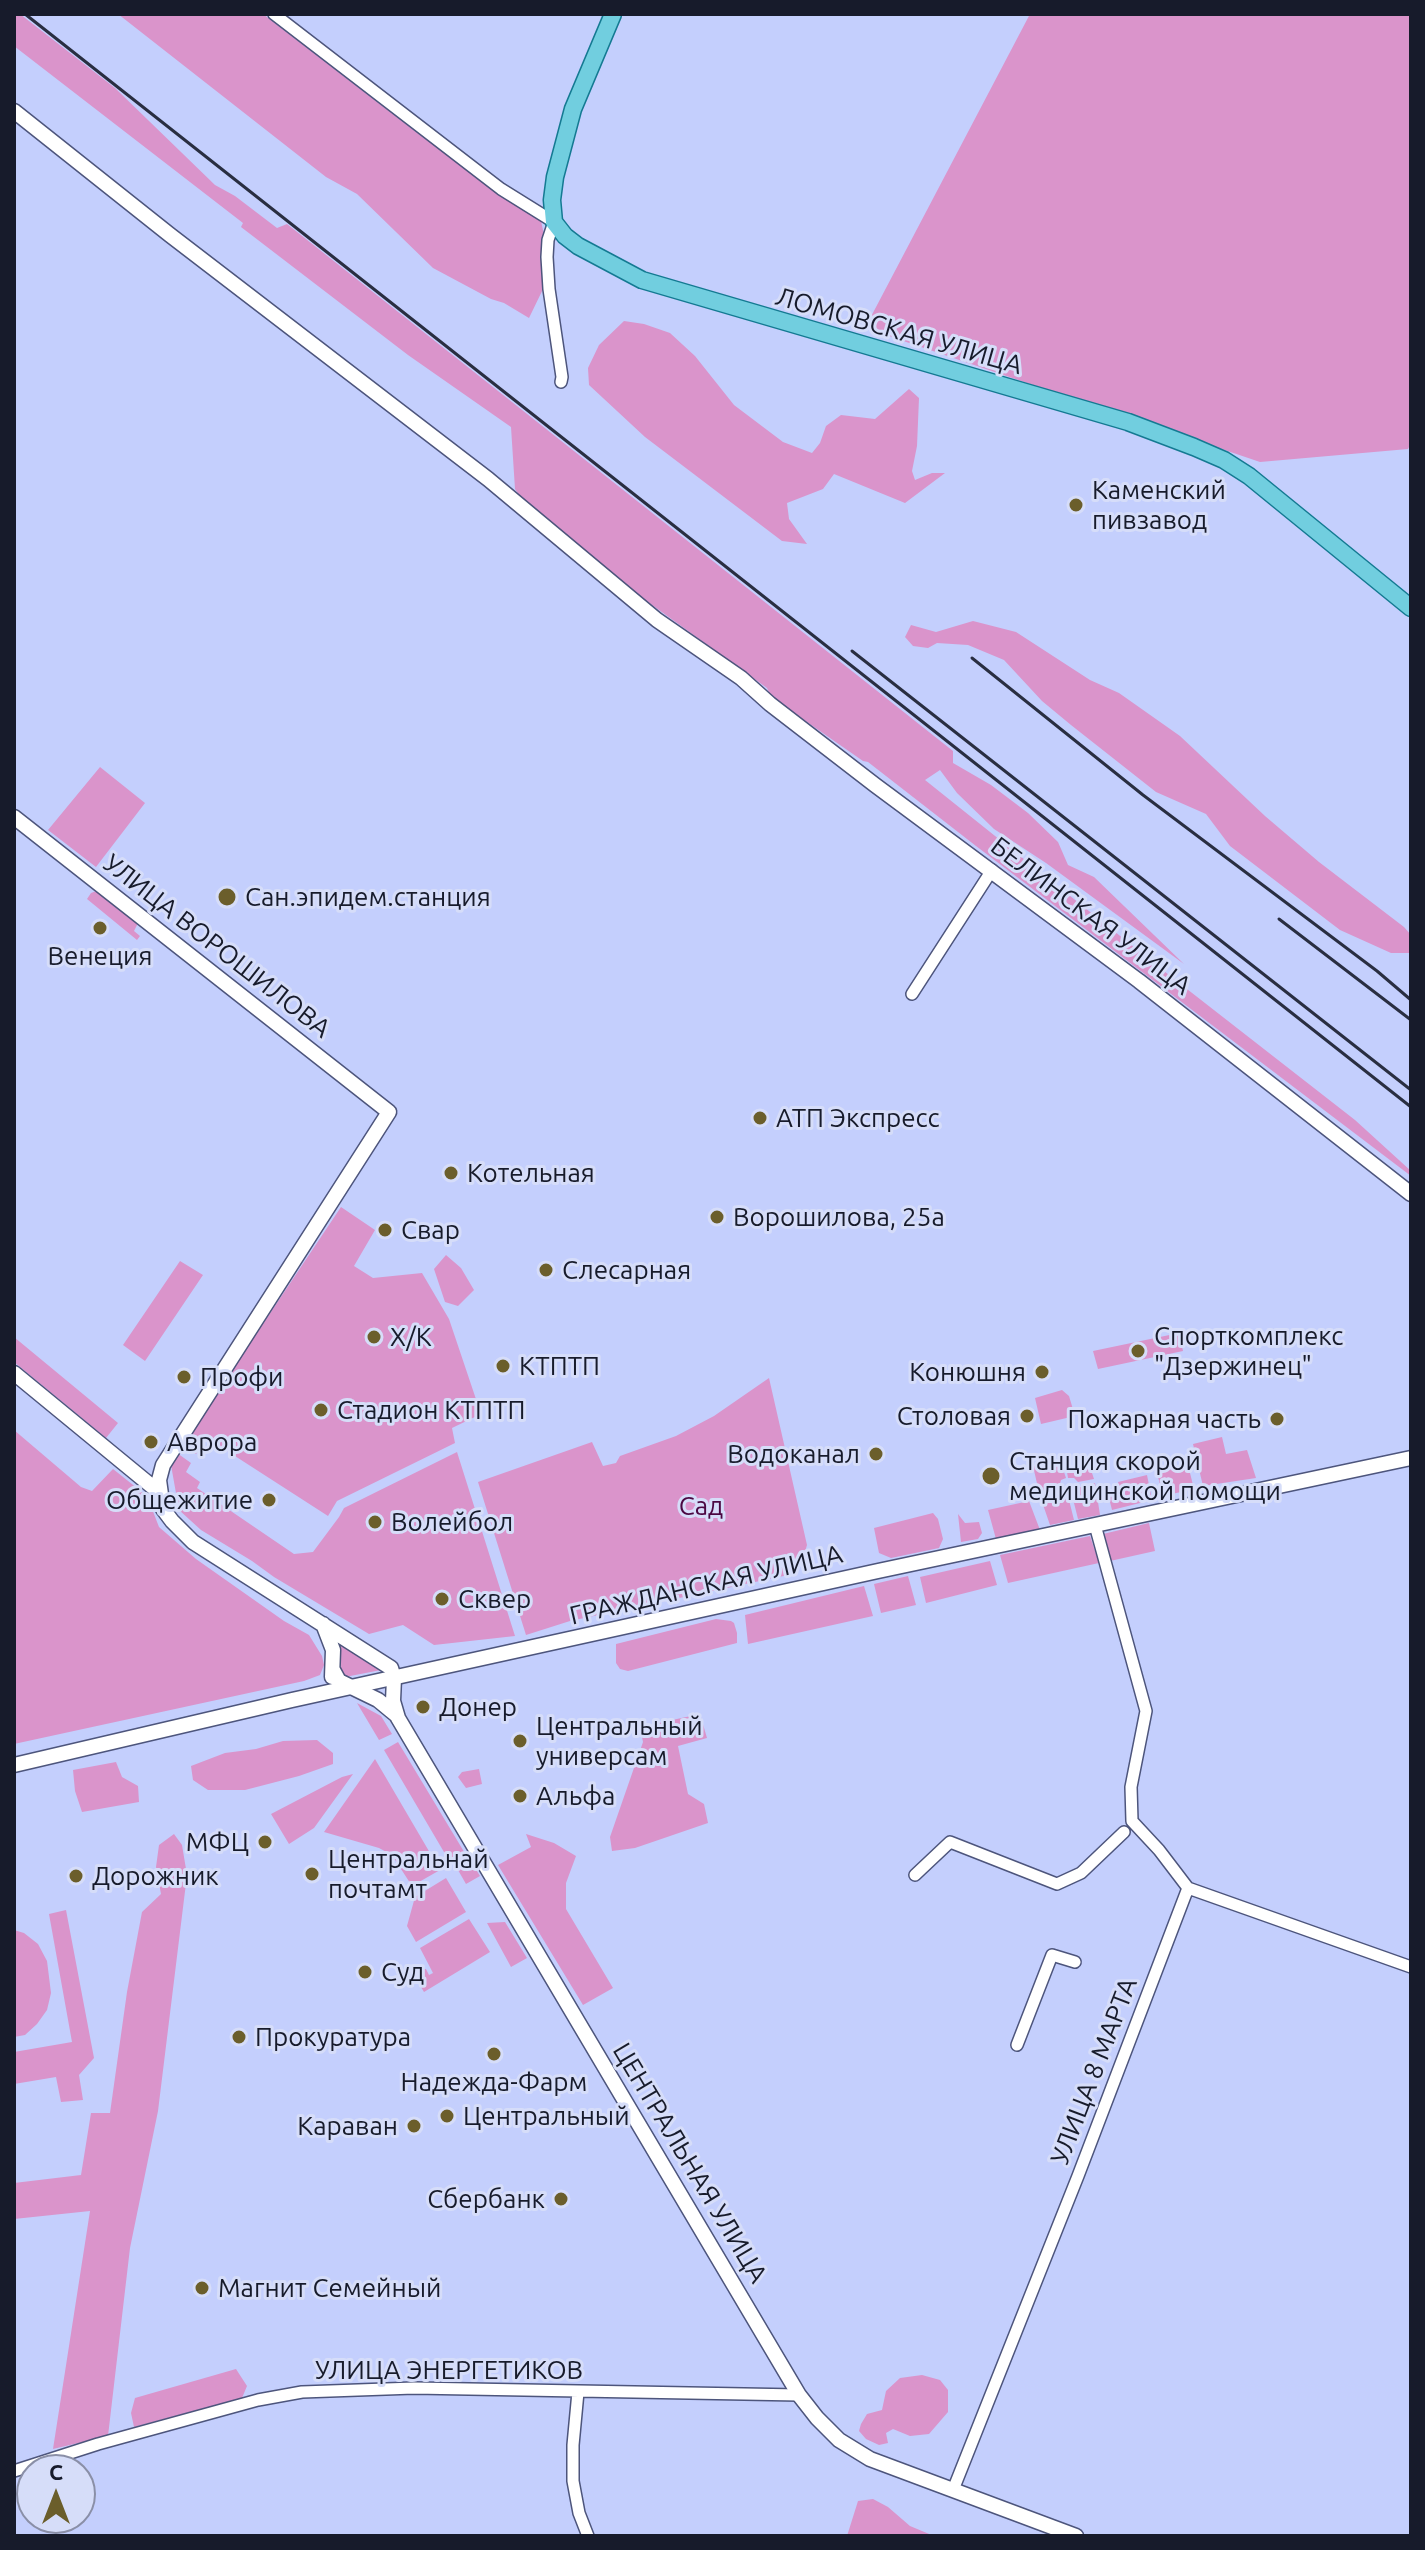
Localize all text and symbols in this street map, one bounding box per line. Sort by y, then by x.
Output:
street label: ЛОМОВСКАЯ УЛИЦА [772,281,1026,381]
place label: Каменский пивзавод [1092,474,1226,536]
marker: Каменский пивзавод [1067,496,1085,514]
street label: БЕЛИНСКАЯ УЛИЦА [985,830,1197,1002]
street label: УЛИЦА ВОРОШИЛОВА [97,848,337,1044]
place label: Сан.эпидем.станция [245,881,491,913]
marker: Сан.эпидем.станция [216,886,238,908]
marker: Венеция [91,919,109,937]
place label: Венеция [48,940,152,972]
place label: АТП Экспресс [776,1102,940,1134]
marker: АТП Экспресс [751,1109,769,1127]
place label: Котельная [467,1157,595,1189]
marker: Котельная [442,1164,460,1182]
place label: Ворошилова, 25а [733,1201,945,1233]
marker: Ворошилова, 25а [708,1208,726,1226]
place label: Свар [401,1214,460,1246]
marker: Свар [376,1221,394,1239]
place label: Слесарная [562,1254,691,1286]
marker: Слесарная [537,1261,555,1279]
place label: Спорткомплекс "Дзержинец" [1154,1320,1343,1382]
place label: Х/К [390,1321,432,1353]
marker: Х/К [365,1328,383,1346]
marker: Спорткомплекс "Дзержинец" [1129,1342,1147,1360]
place label: КТПТП [519,1350,600,1382]
place label: Конюшня [909,1356,1026,1388]
marker: КТПТП [494,1357,512,1375]
place label: Профи [200,1361,283,1393]
marker: Конюшня [1033,1363,1051,1381]
marker: Профи [175,1368,193,1386]
place label: Стадион КТПТП [337,1394,525,1426]
place label: Столовая [897,1400,1011,1432]
marker: Стадион КТПТП [312,1401,330,1419]
place label: Пожарная часть [1067,1403,1261,1435]
marker: Столовая [1018,1407,1036,1425]
marker: Пожарная часть [1268,1410,1286,1428]
place label: Аврора [167,1426,257,1458]
marker: Аврора [142,1433,160,1451]
place label: Водоканал [727,1438,860,1470]
marker: Водоканал [867,1445,885,1463]
place label: Станция скорой медицинской помощи [1009,1445,1281,1506]
marker: Станция скорой медицинской помощи [980,1465,1002,1487]
place label: Общежитие [106,1484,253,1516]
park label: Сад [679,1490,723,1522]
marker: Общежитие [260,1491,278,1509]
place label: Волейбол [391,1506,513,1538]
marker: Волейбол [366,1513,384,1531]
street label: ГРАЖДАНСКАЯ УЛИЦА [567,1538,845,1632]
place label: Сквер [458,1583,531,1615]
marker: Сквер [433,1590,451,1608]
place label: Донер [439,1691,517,1723]
marker: Донер [414,1698,432,1716]
place label: Центральный универсам [536,1710,703,1772]
marker: Центральный универсам [511,1732,529,1750]
place label: Альфа [536,1780,615,1812]
marker: Альфа [511,1787,529,1805]
place label: МФЦ [186,1826,249,1858]
marker: МФЦ [256,1833,274,1851]
place label: Центральнай почтамт [328,1843,489,1904]
place label: Дорожник [92,1860,219,1892]
marker: Центральнай почтамт [303,1865,321,1883]
marker: Дорожник [67,1867,85,1885]
place label: Суд [381,1956,424,1988]
marker: Суд [356,1963,374,1981]
street label: УЛИЦА 8 МАРТА [1044,1973,1144,2169]
place label: Прокуратура [255,2021,411,2053]
marker: Прокуратура [230,2028,248,2046]
street label: ЦЕНТРАЛЬНАЯ УЛИЦА [606,2037,774,2289]
marker: Надежда-Фарм [485,2045,503,2063]
place label: Надежда-Фарм [401,2066,587,2098]
place label: Центральный [463,2100,630,2132]
marker: Центральный [438,2107,456,2125]
place label: Караван [297,2110,398,2142]
marker: Караван [405,2117,423,2135]
place label: Сбербанк [427,2183,545,2215]
marker: Сбербанк [552,2190,570,2208]
place label: Магнит Семейный [218,2272,441,2304]
marker: Магнит Семейный [193,2279,211,2297]
street label: УЛИЦА ЭНЕРГЕТИКОВ [315,2354,583,2386]
north arrow [16,2454,96,2534]
text: С [49,2459,63,2484]

